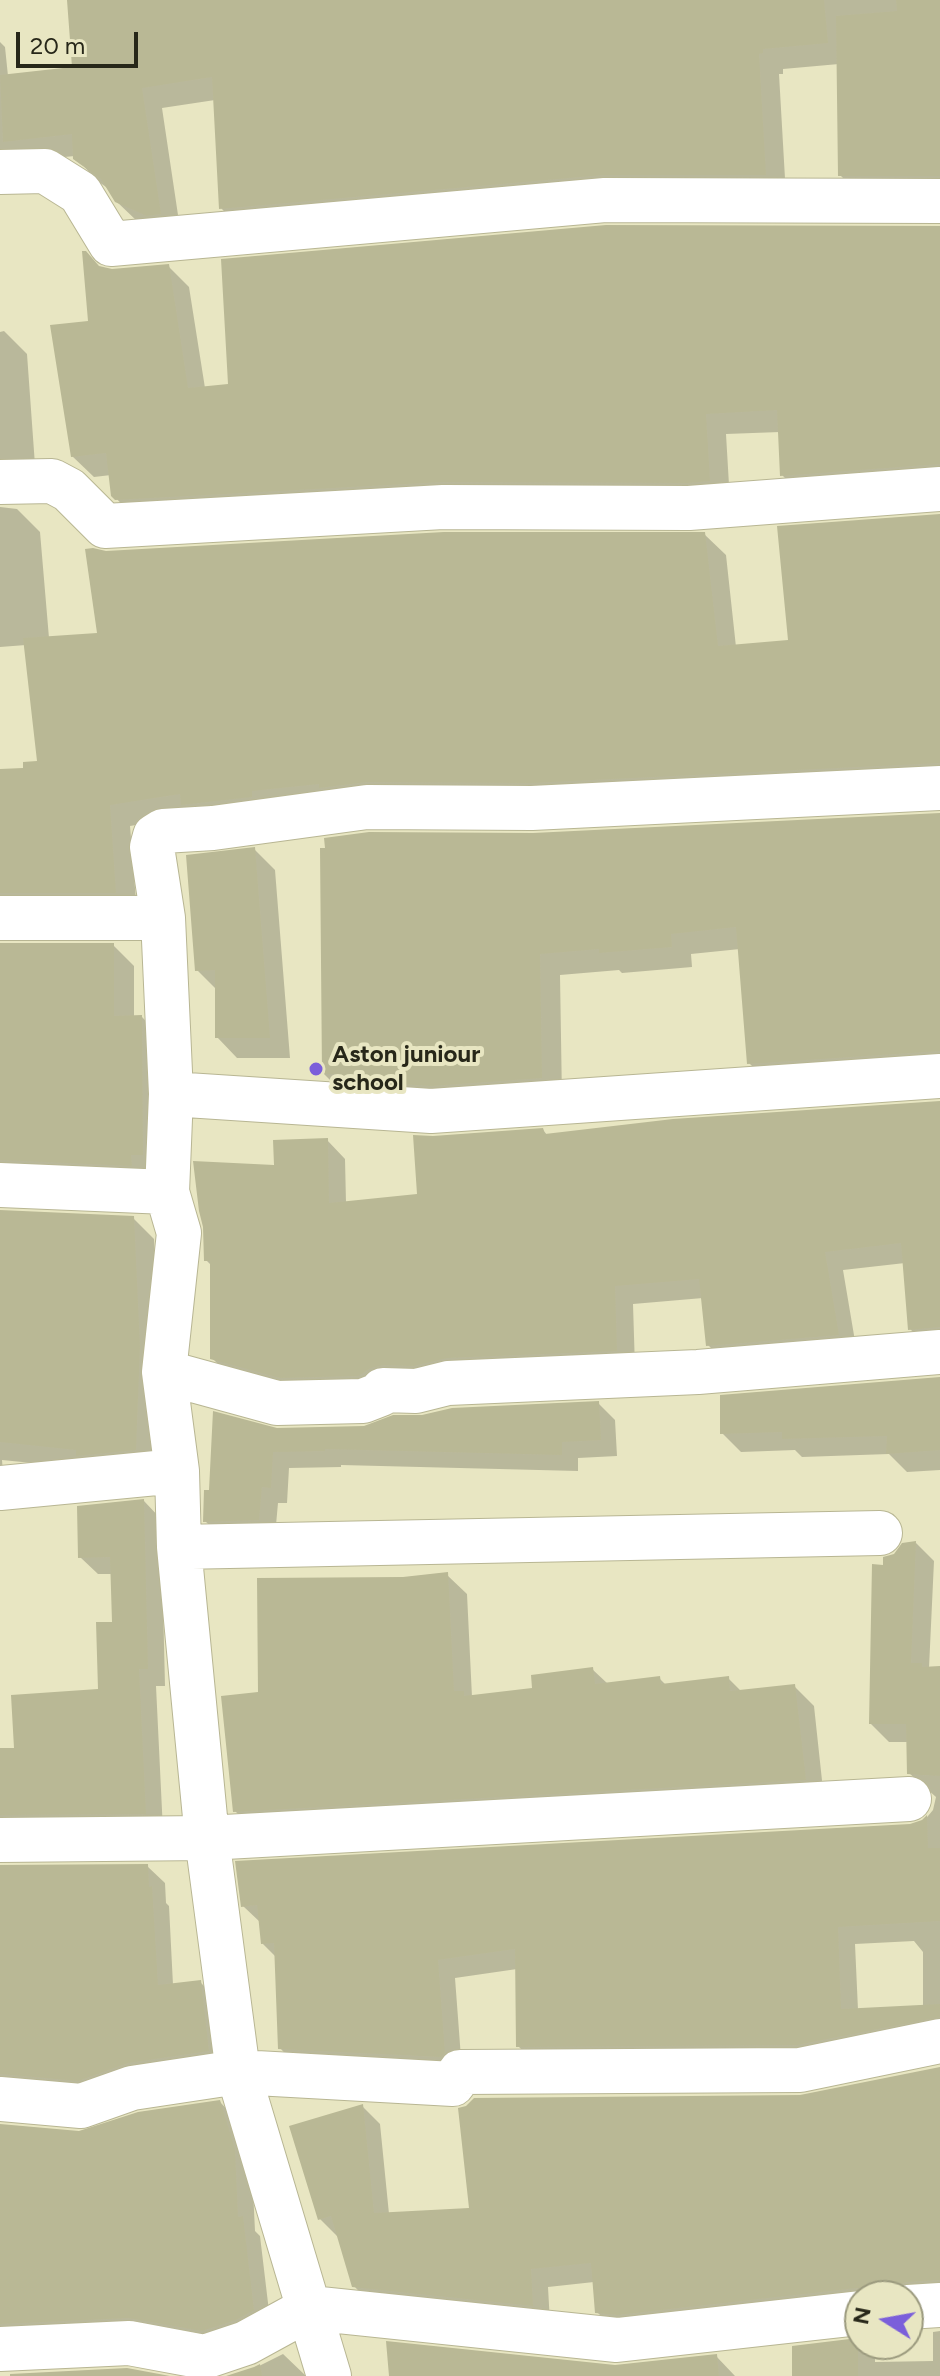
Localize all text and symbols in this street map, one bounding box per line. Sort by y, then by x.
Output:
scale bar [20,16,142,66]
text: 20 m [30,31,85,60]
place label: Aston juniour school [332,1041,480,1097]
marker: Aston juniour school [307,1060,325,1078]
north arrow [844,2280,924,2360]
text: N [847,2305,877,2327]

